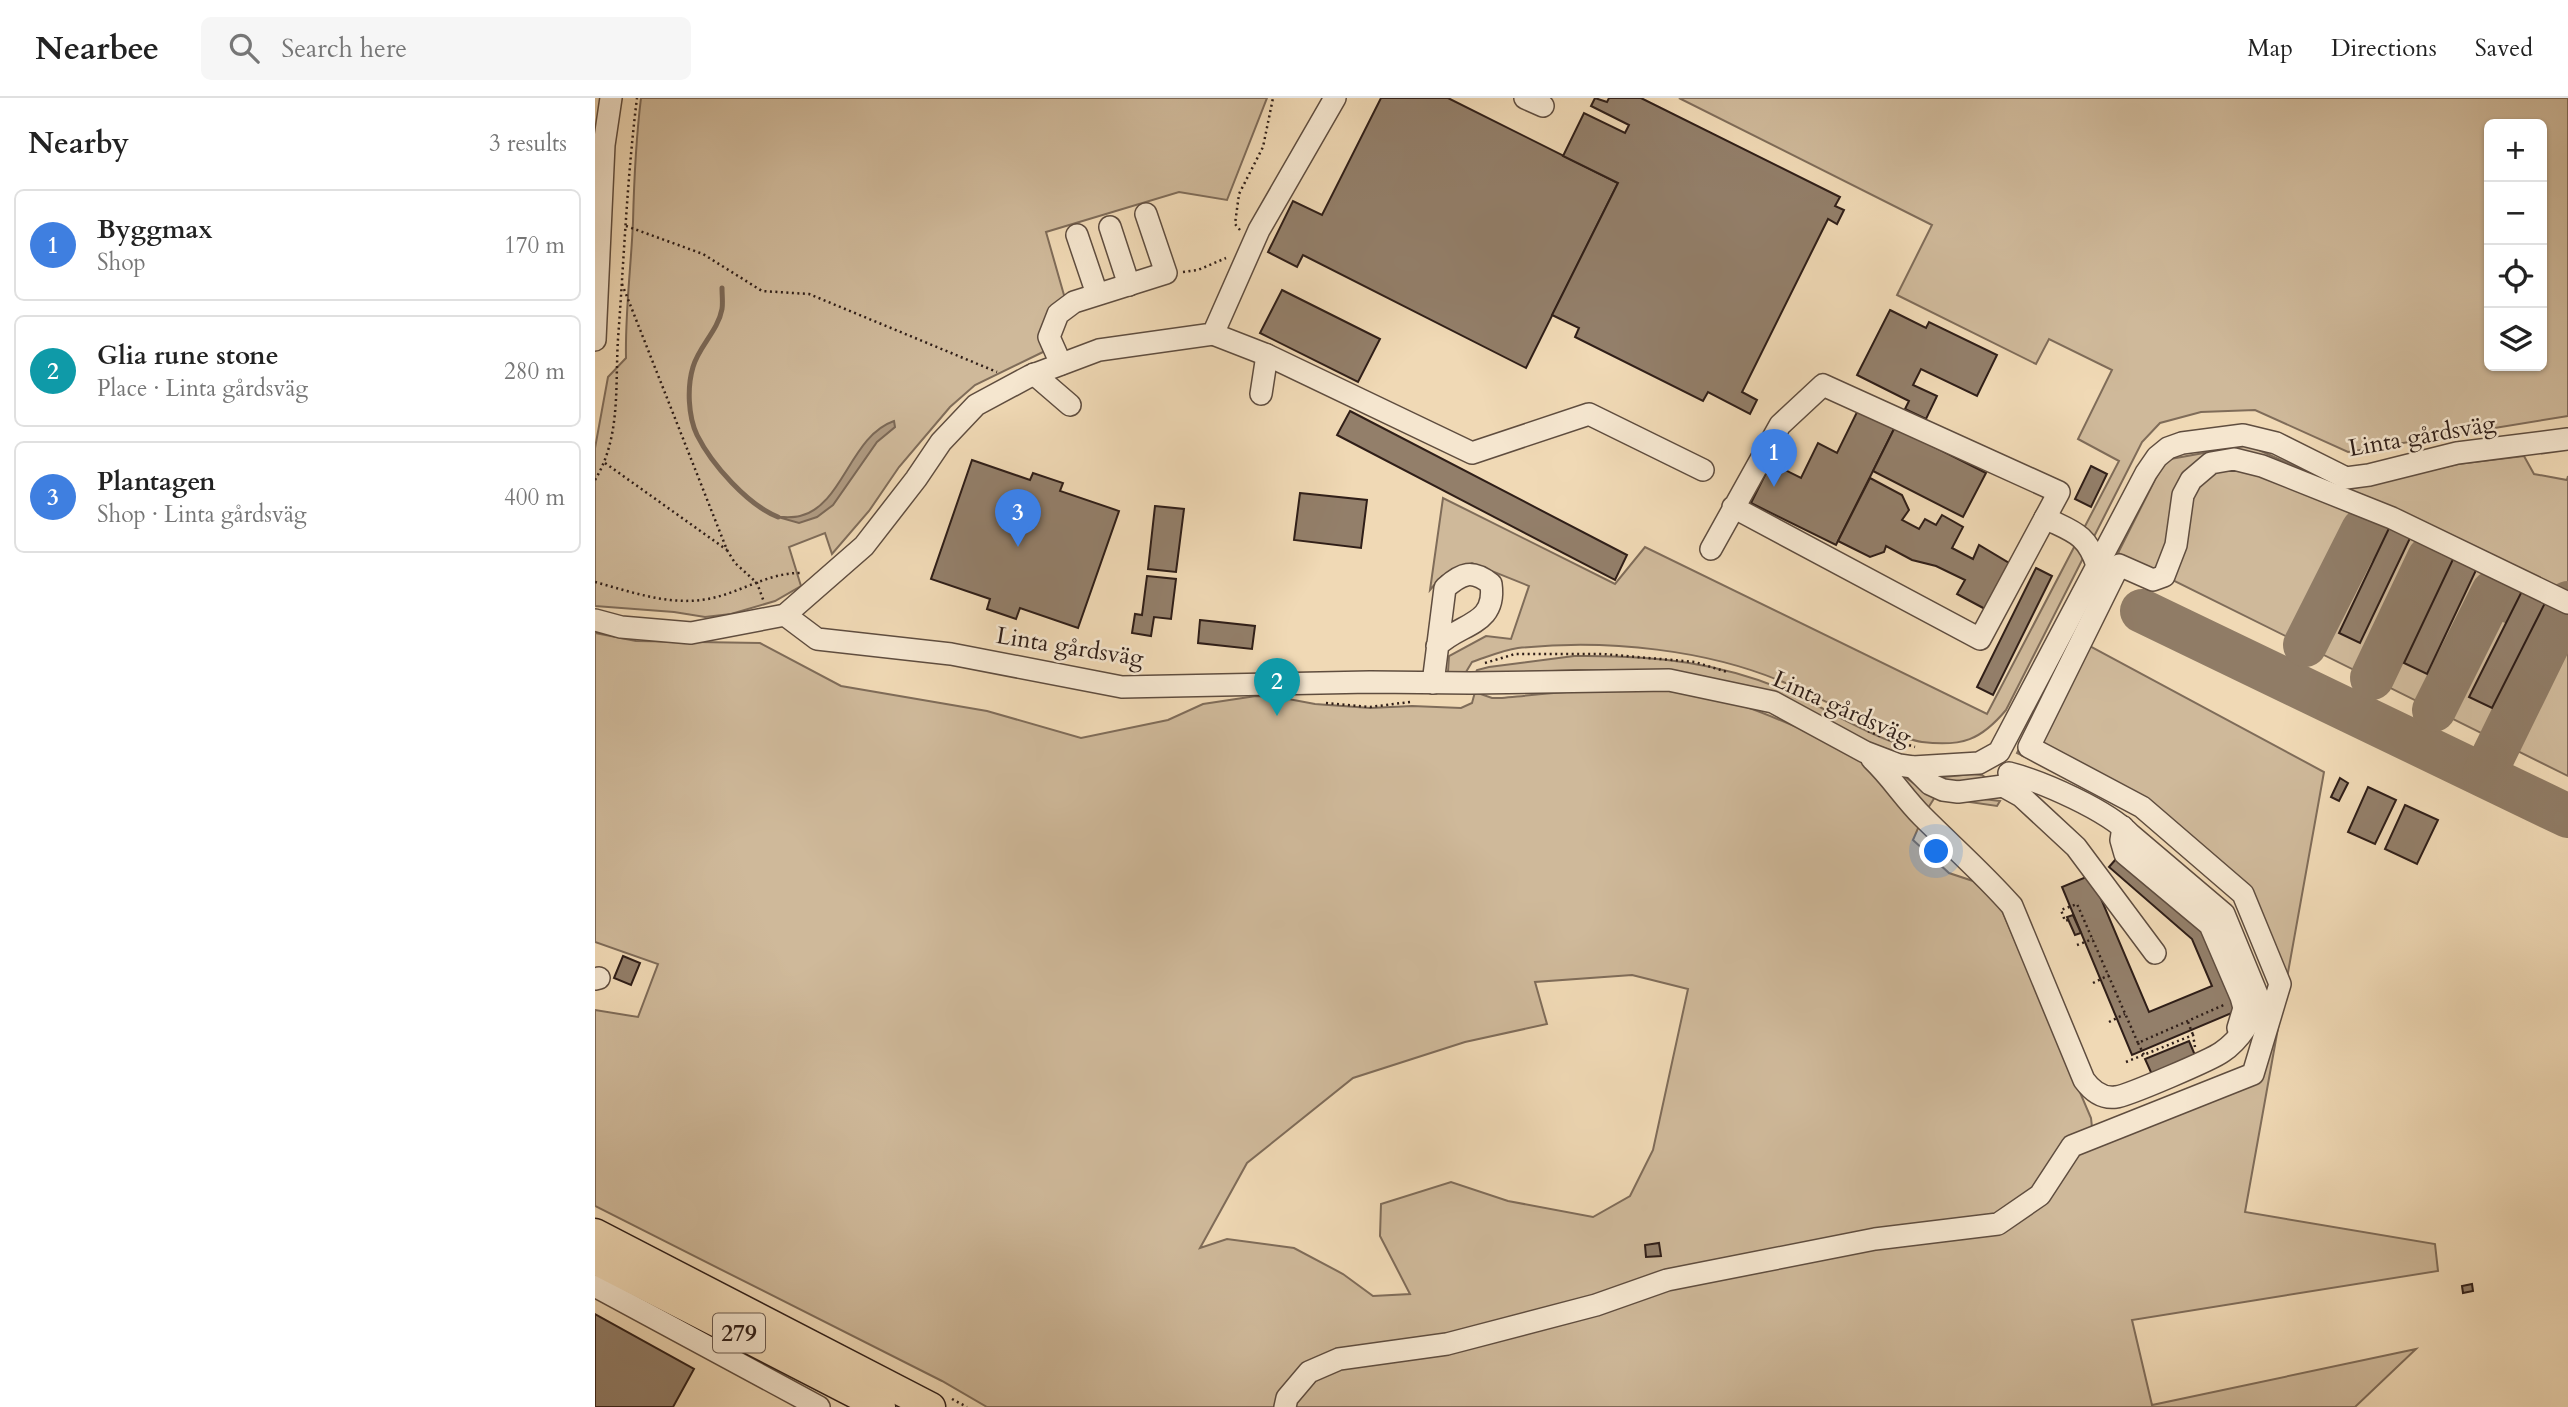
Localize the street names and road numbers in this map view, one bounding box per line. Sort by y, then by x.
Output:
street label: Linta gårdsväg [2346,407,2499,465]
street label: Linta gårdsväg [994,619,1147,675]
street label: Linta gårdsväg [1767,663,1917,754]
road number: 279 [713,1314,765,1352]

